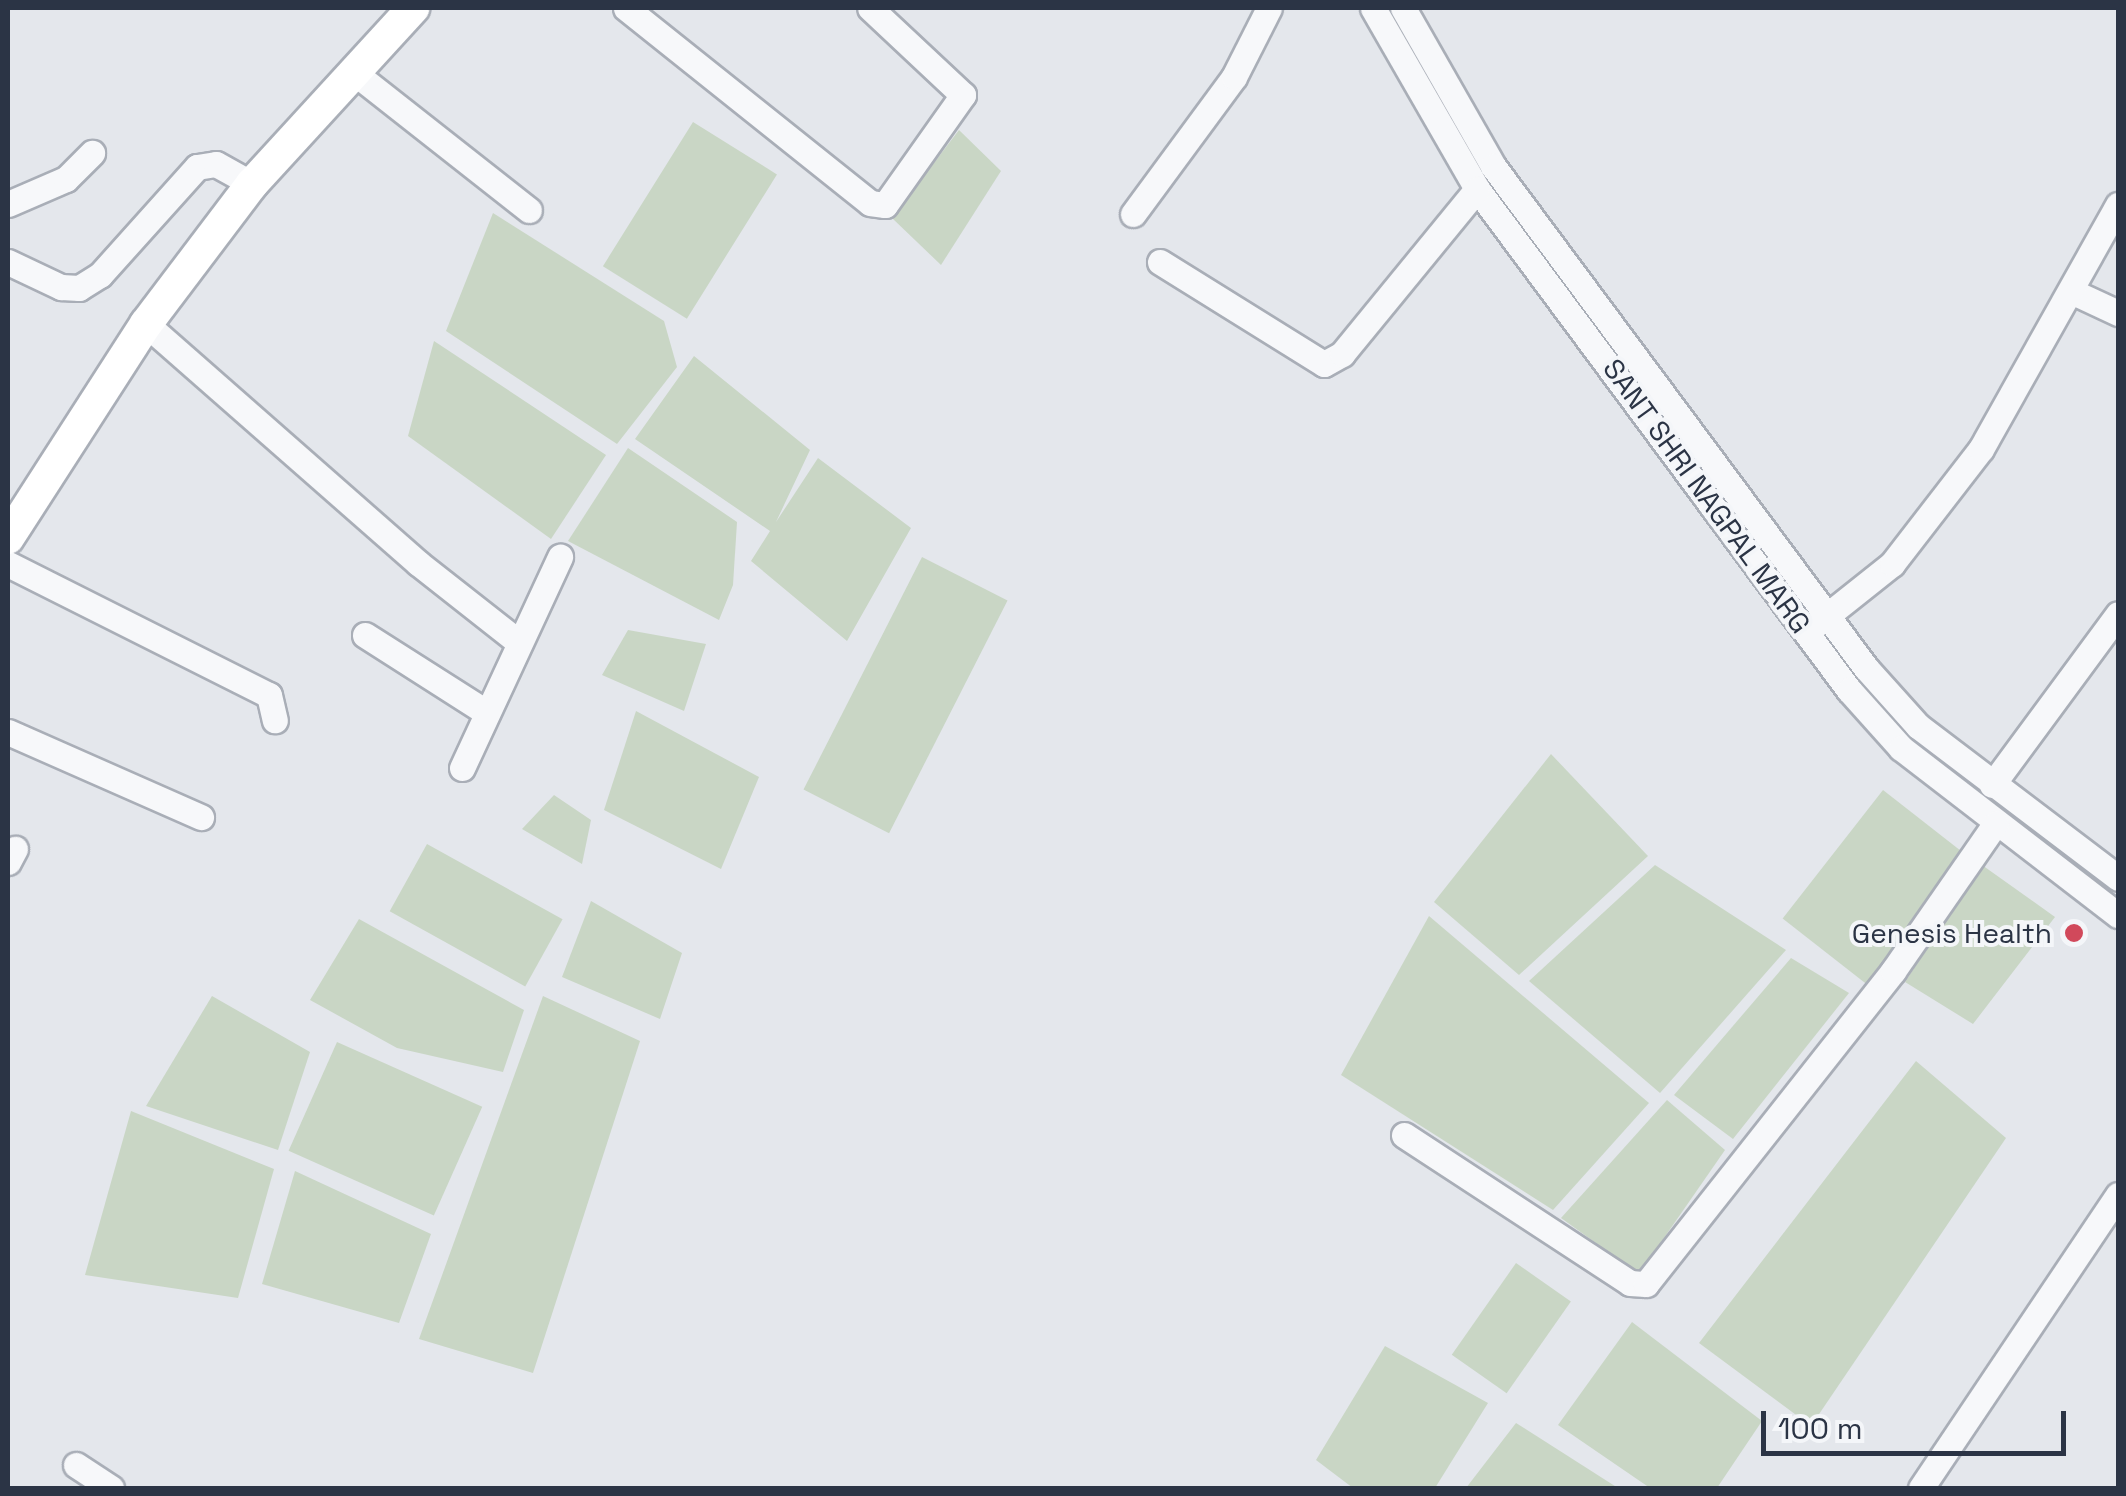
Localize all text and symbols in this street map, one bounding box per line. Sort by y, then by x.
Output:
street label: SANT SHRI NAGPAL MARG [1596,352,1818,640]
place label: Genesis Health [1852,916,2052,950]
marker: Genesis Health [2061,920,2087,946]
scale bar [1766,1391,2071,1453]
text: 100 m [1778,1409,1863,1448]

